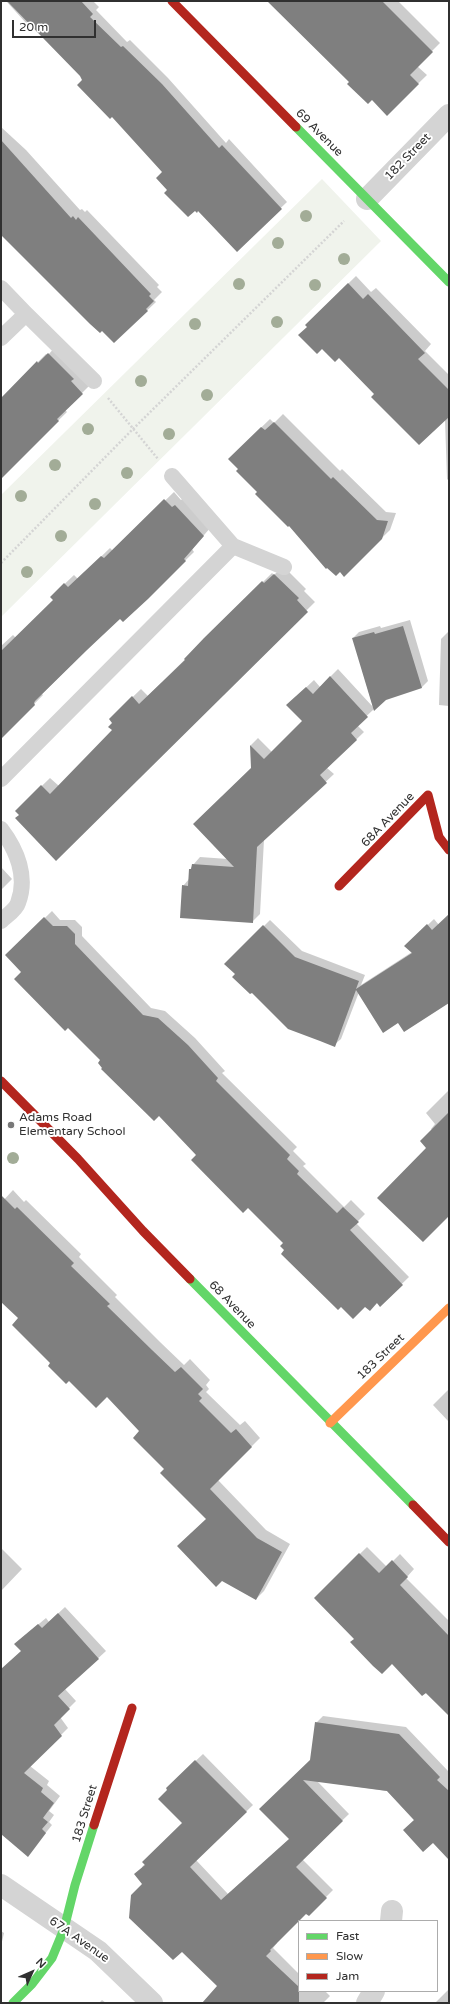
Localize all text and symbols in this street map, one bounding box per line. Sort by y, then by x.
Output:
scale bar [14,12,98,38]
text: 20 m [19,20,48,34]
street label: 69 Avenue [292,106,346,160]
street label: 182 Street [382,130,434,184]
street label: 68A Avenue [358,790,418,850]
place label: Adams Road Elementary School [19,1111,126,1139]
marker: Adams Road Elementary School [6,1120,16,1130]
street label: 68 Avenue [206,1278,258,1332]
street label: 183 Street [354,1331,408,1383]
street label: 183 Street [69,1783,101,1845]
street label: 67A Avenue [46,1914,112,1966]
legend [298,1920,438,1992]
text: Fast [336,1929,359,1943]
text: Slow [336,1949,363,1963]
north arrow [12,1952,52,1992]
text: N [33,1955,49,1971]
text: Jam [336,1969,359,1983]

